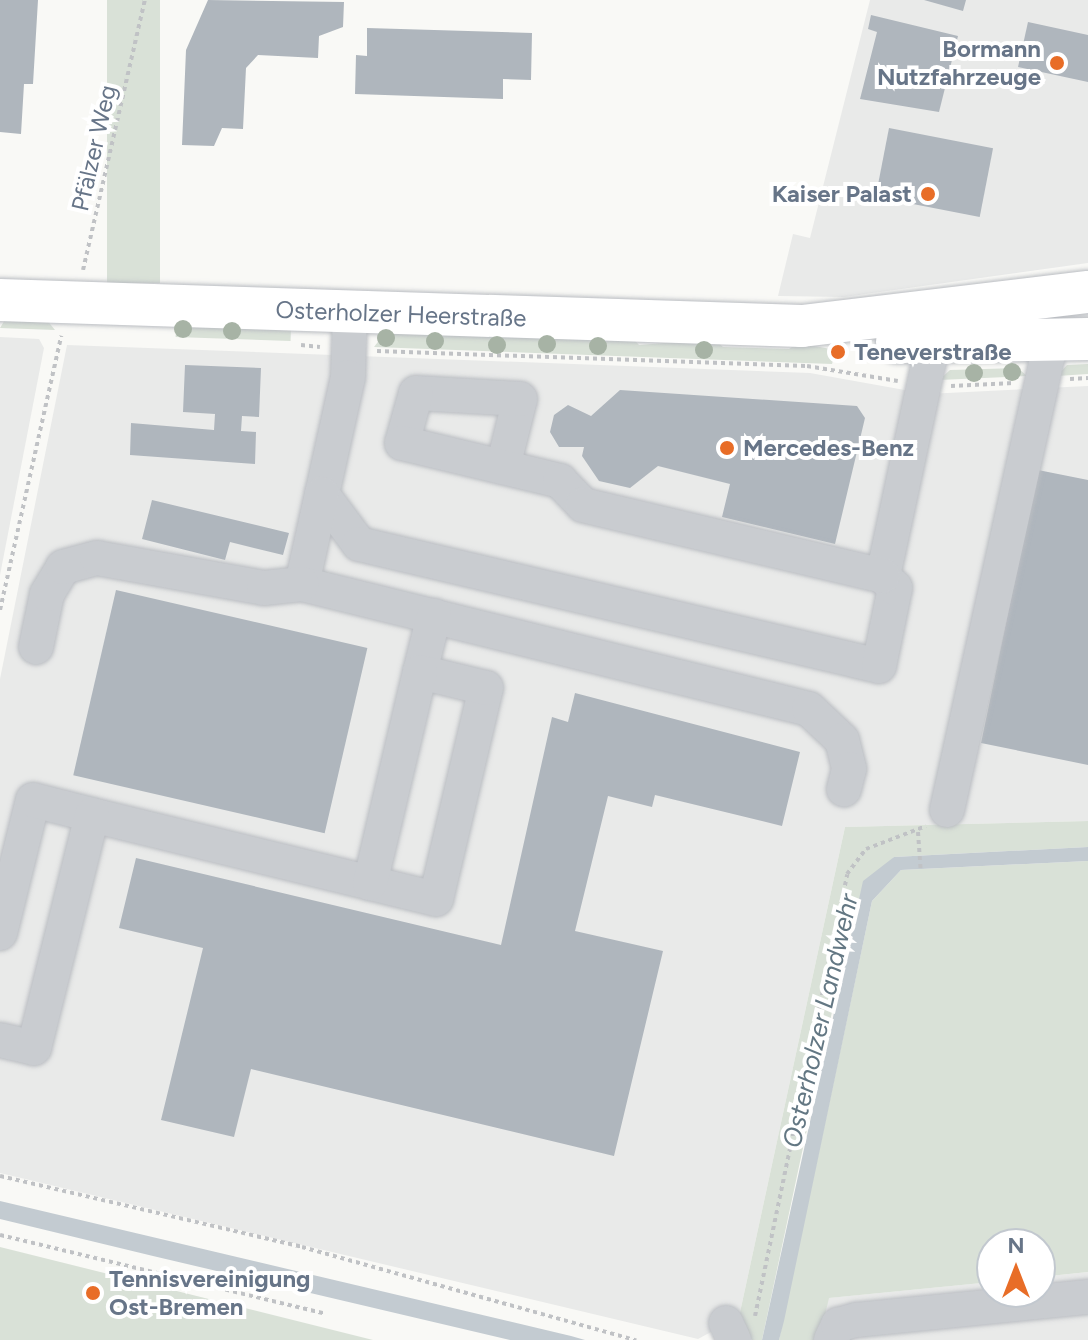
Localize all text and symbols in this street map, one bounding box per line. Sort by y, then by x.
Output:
place label: Bormann Nutzfahrzeuge [877,35,1041,91]
marker: Bormann Nutzfahrzeuge [1048,54,1066,72]
street label: Pfälzer Weg [66,82,122,214]
place label: Kaiser Palast [772,180,912,208]
marker: Kaiser Palast [919,185,937,203]
street label: Osterholzer Heerstraße [275,295,527,333]
place label: Teneverstraße [854,338,1012,366]
marker: Teneverstraße [829,343,847,361]
place label: Mercedes-Benz [743,434,914,462]
marker: Mercedes-Benz [718,439,736,457]
water label: Osterholzer Landwehr [777,891,865,1151]
north arrow [976,1228,1056,1308]
text: N [1007,1232,1025,1259]
place label: Tennisvereinigung Ost-Bremen [109,1265,310,1321]
marker: Tennisvereinigung Ost-Bremen [84,1284,102,1302]

